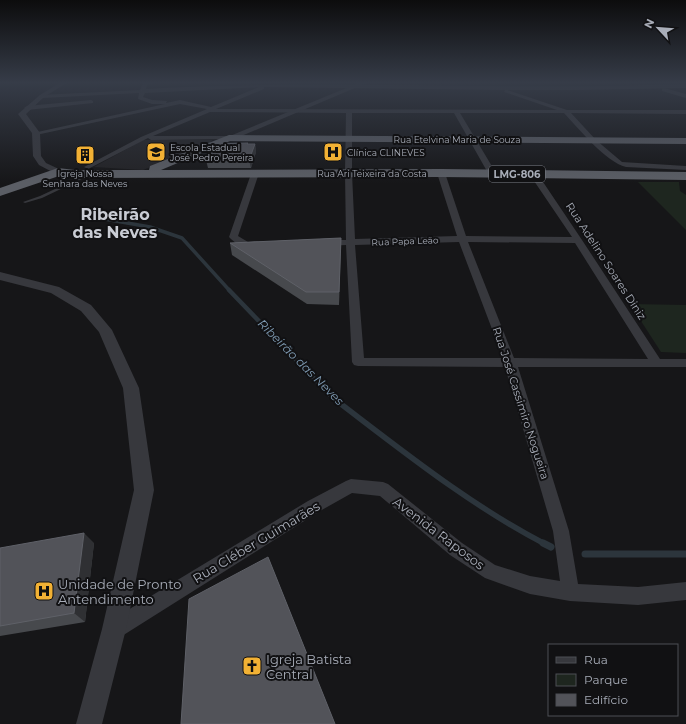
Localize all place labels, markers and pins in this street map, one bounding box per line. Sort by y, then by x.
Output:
school or university icon: Escola Estadual José Pedro Pereira [145,141,167,163]
hospital icon: Clínica CLINEVES [322,141,344,163]
place label: Escola Estadual José Pedro Pereira [169,142,253,163]
building icon: Igreja Nossa Senhara das Neves [74,144,96,166]
place label: Clínica CLINEVES [347,147,425,158]
place label: Igreja Nossa Senhara das Neves [43,168,128,189]
place label: Unidade de Pronto Antendimento [58,576,181,607]
hospital icon: Unidade de Pronto Antendimento [33,580,55,602]
place label: Igreja Batista Central [266,651,352,682]
church icon: Igreja Batista Central [241,655,263,677]

